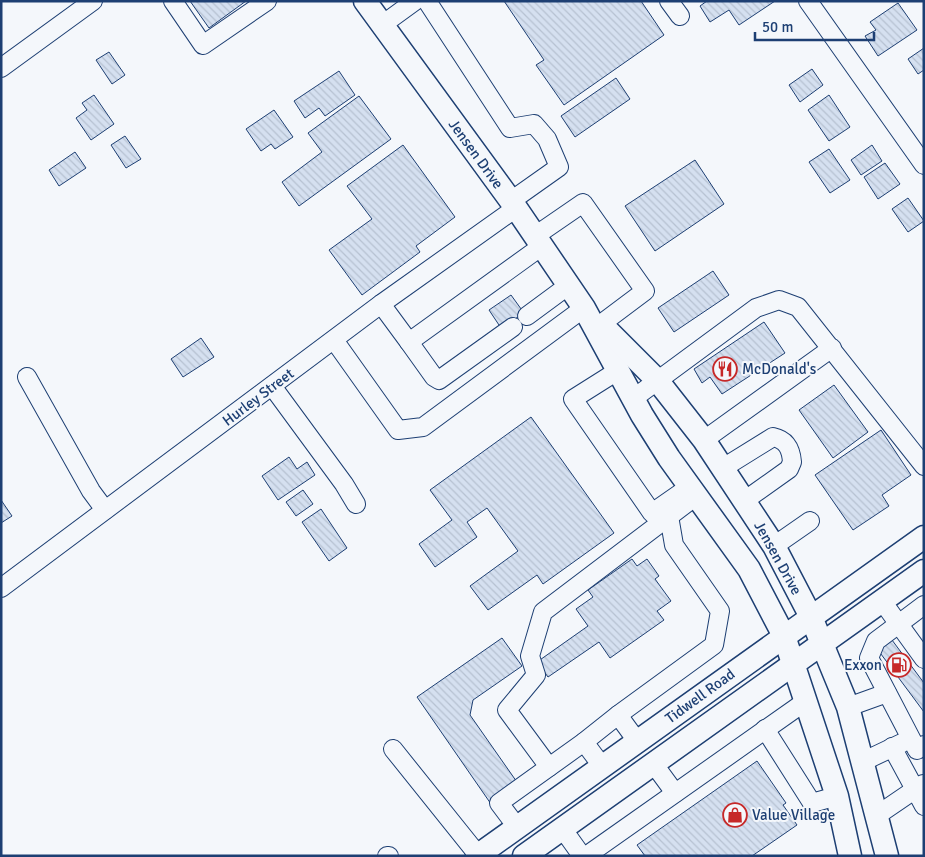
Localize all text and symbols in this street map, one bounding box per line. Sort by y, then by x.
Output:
scale bar [755,10,874,42]
text: 50 m [762,18,793,36]
street label: Jensen Drive [445,116,507,192]
restaurant icon: McDonald's [712,356,738,382]
place label: McDonald's [742,360,817,378]
street label: Hurley Street [219,364,297,430]
street label: Jensen Drive [750,518,806,598]
fuel station icon: Exxon [886,652,912,678]
place label: Exxon [844,656,882,674]
street label: Tidwell Road [662,665,738,727]
shop icon: Value Village [722,802,748,828]
place label: Value Village [752,806,835,824]

